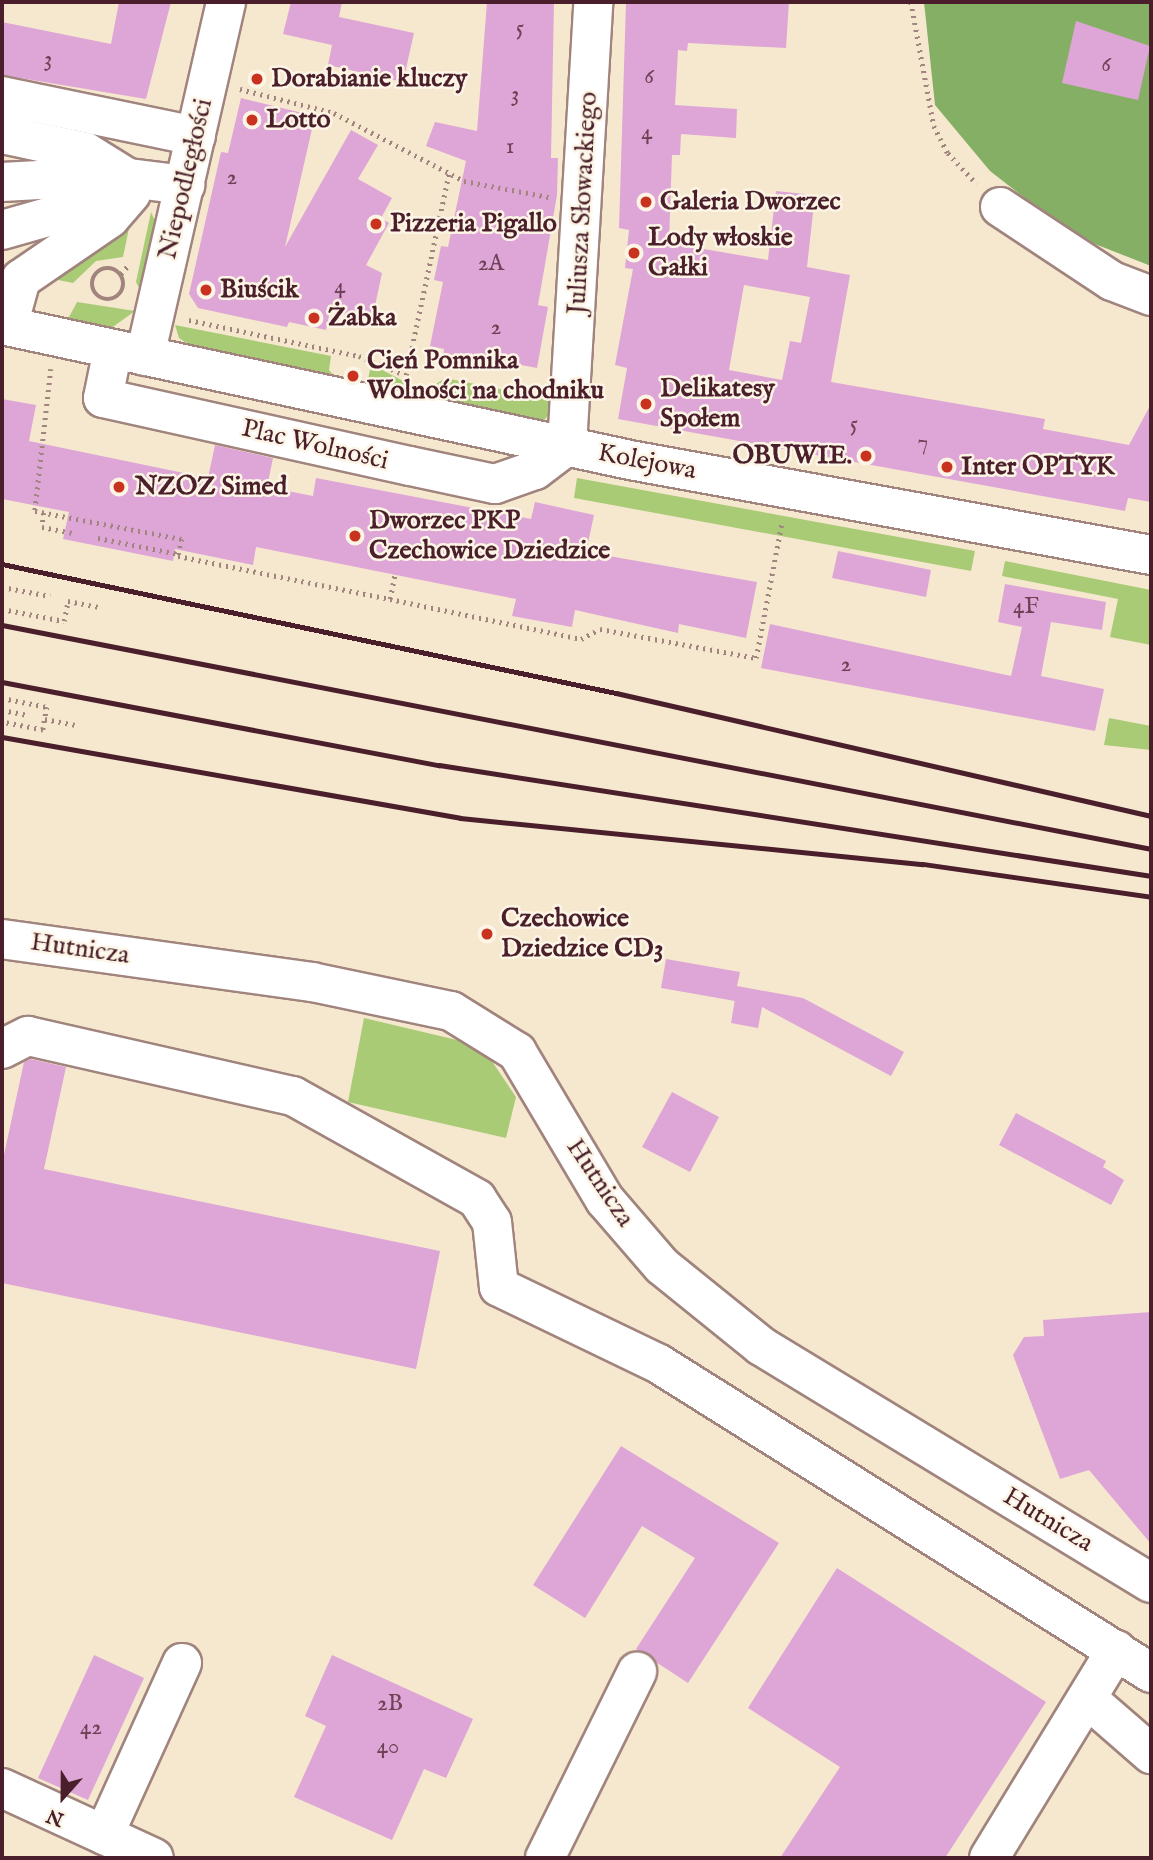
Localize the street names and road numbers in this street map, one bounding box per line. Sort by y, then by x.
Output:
street label: Juliusza Słowackiego [562,91,604,315]
street label: Niepodległości [152,95,220,263]
street label: Plac Wolności [239,413,391,477]
street label: Kolejowa [595,437,699,487]
street label: Hutnicza [29,927,131,971]
street label: Hutnicza [559,1133,641,1233]
street label: Hutnicza [997,1481,1099,1559]

